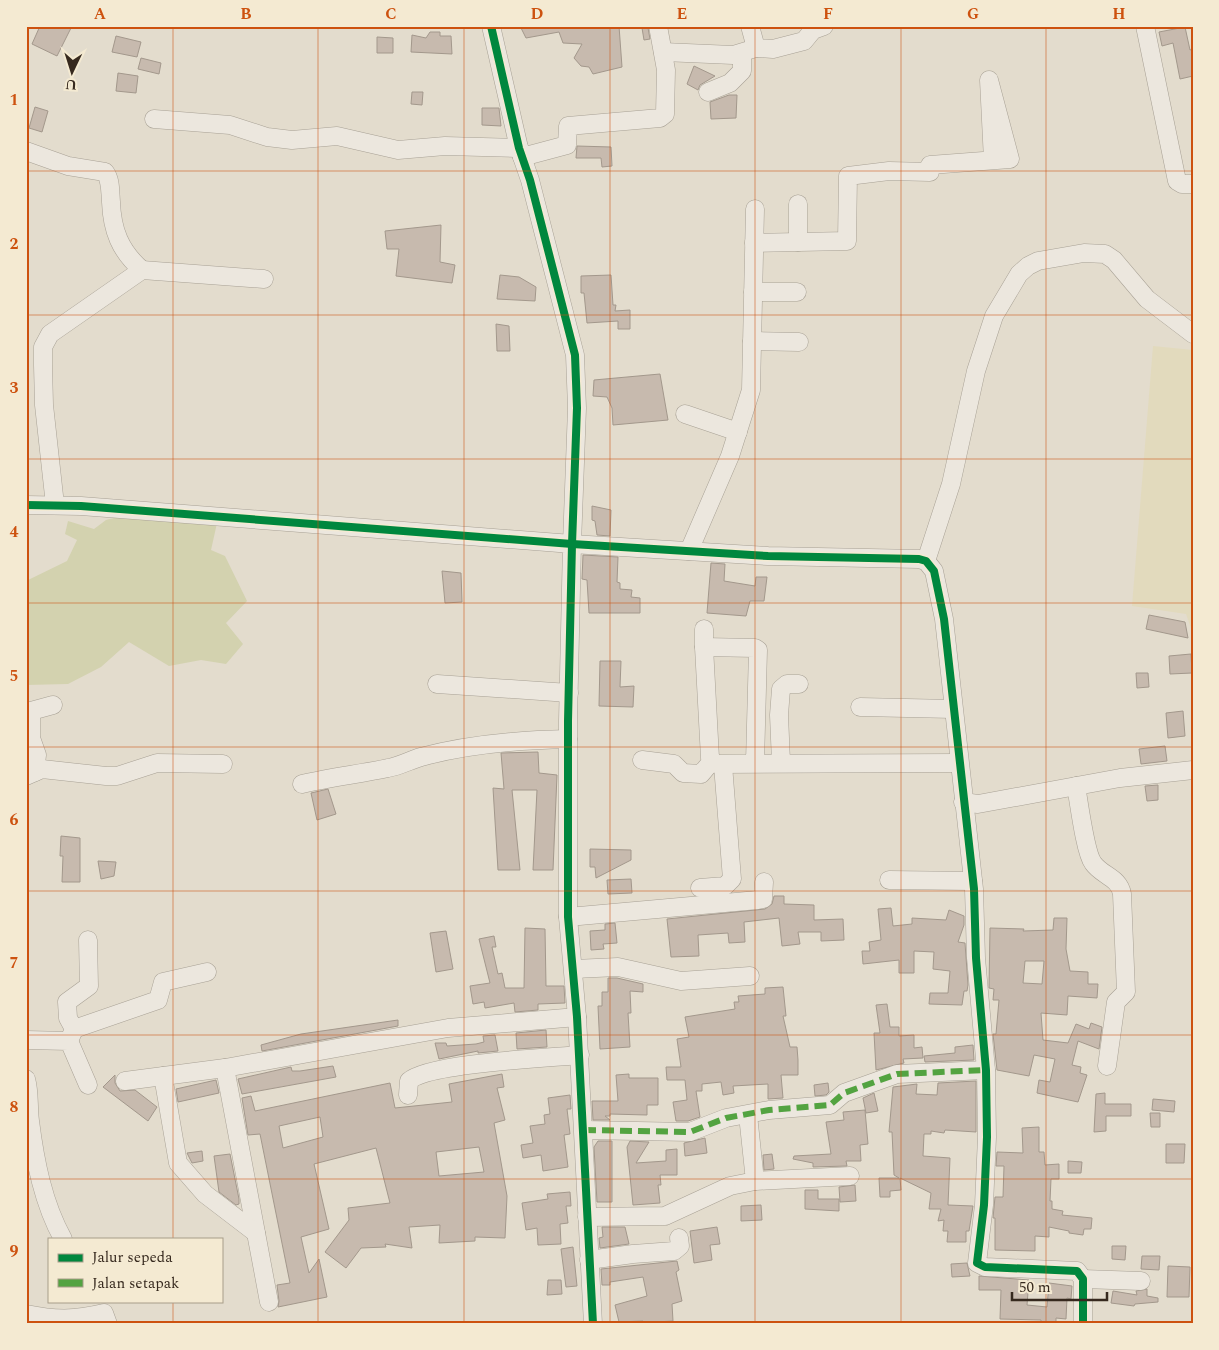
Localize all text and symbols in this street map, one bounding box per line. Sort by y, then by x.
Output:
text: A [94,2,107,26]
text: B [240,2,252,26]
text: C [385,2,397,26]
text: D [531,2,544,26]
text: E [677,2,687,26]
text: F [823,2,833,26]
text: G [967,2,979,26]
text: H [1112,2,1126,26]
north arrow [48,48,98,98]
text: U [64,74,78,95]
text: 1 [10,88,18,112]
text: 2 [10,232,19,256]
text: 3 [10,376,19,400]
text: 4 [10,520,19,544]
text: 5 [10,664,18,688]
text: 6 [10,808,19,832]
text: 7 [10,951,19,975]
text: 8 [10,1095,19,1119]
legend [48,1238,222,1302]
text: 9 [10,1239,19,1263]
text: Jalur sepeda [92,1246,173,1269]
scale bar [1012,1270,1106,1302]
text: Jalan setapak [92,1272,179,1295]
text: 50 m [1019,1276,1051,1299]

